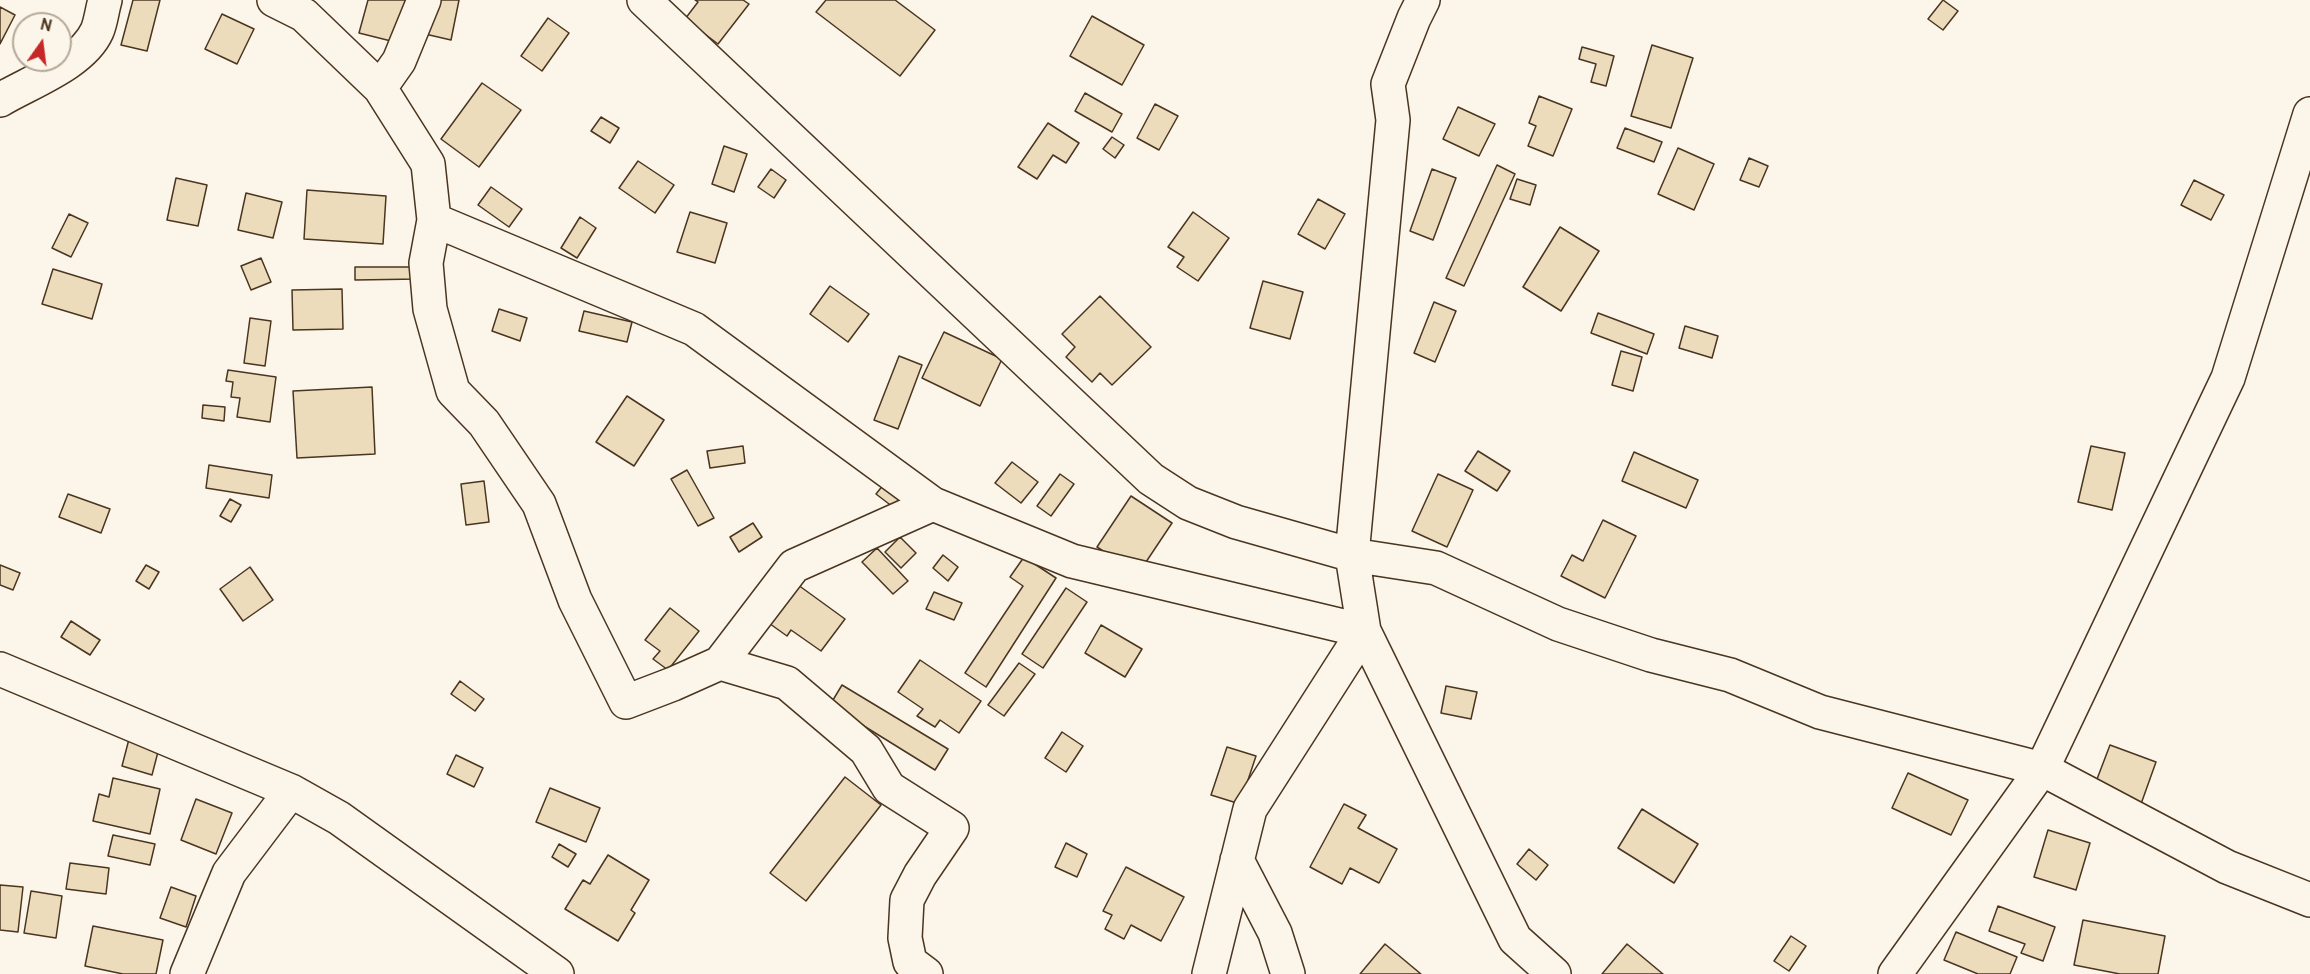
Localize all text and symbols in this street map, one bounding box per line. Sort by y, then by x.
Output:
north arrow [12,12,72,72]
text: N [38,15,54,38]

